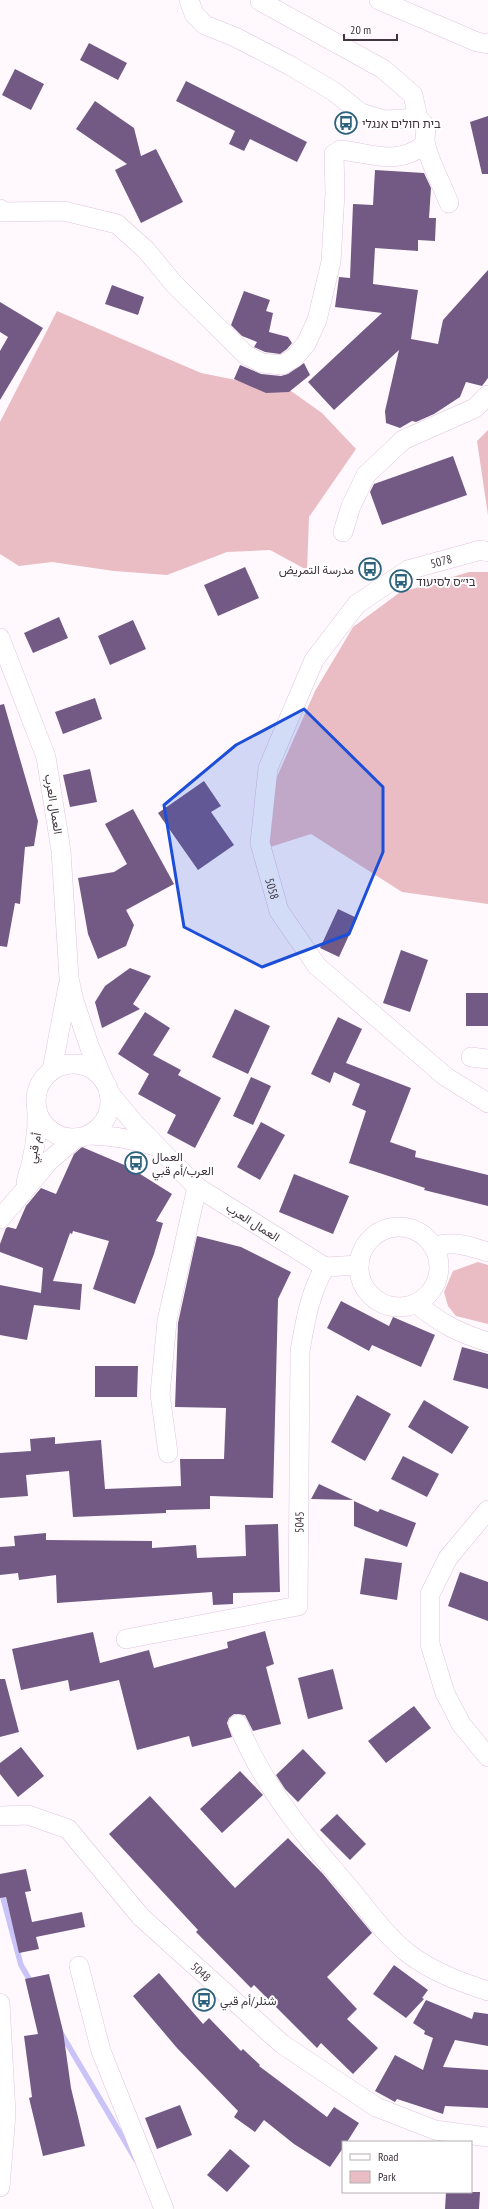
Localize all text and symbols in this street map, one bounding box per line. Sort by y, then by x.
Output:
scale bar [344,16,397,42]
text: 20 m [350,22,371,37]
bus stop icon: בית חולים אנגלי [333,110,359,136]
place label: בית חולים אנגלי [362,116,441,131]
street label: 5078 [429,551,453,571]
bus stop icon: مدرسة التمريض [357,556,383,582]
place label: مدرسة التمريض [279,562,354,578]
bus stop icon: בי״ס לסיעוד [388,568,414,594]
place label: בי״ס לסיעוד [416,574,476,589]
street label: العمال العرب [41,773,66,835]
street label: 5058 [263,876,283,901]
street label: أم قبي [24,1131,47,1165]
place label: العمال العرب/أم قبي [152,1149,214,1181]
bus stop icon: العمال العرب/أم قبي [123,1150,149,1176]
street label: العمال العرب [223,1200,283,1245]
street label: 5045 [291,1511,306,1533]
street label: 5048 [188,1959,214,1984]
bus stop icon: شنلر/أم قبي [191,1987,217,2013]
place label: شنلر/أم قبي [220,1993,277,2011]
legend [342,2141,472,2193]
text: Road [378,2149,398,2164]
text: Park [378,2169,396,2184]

